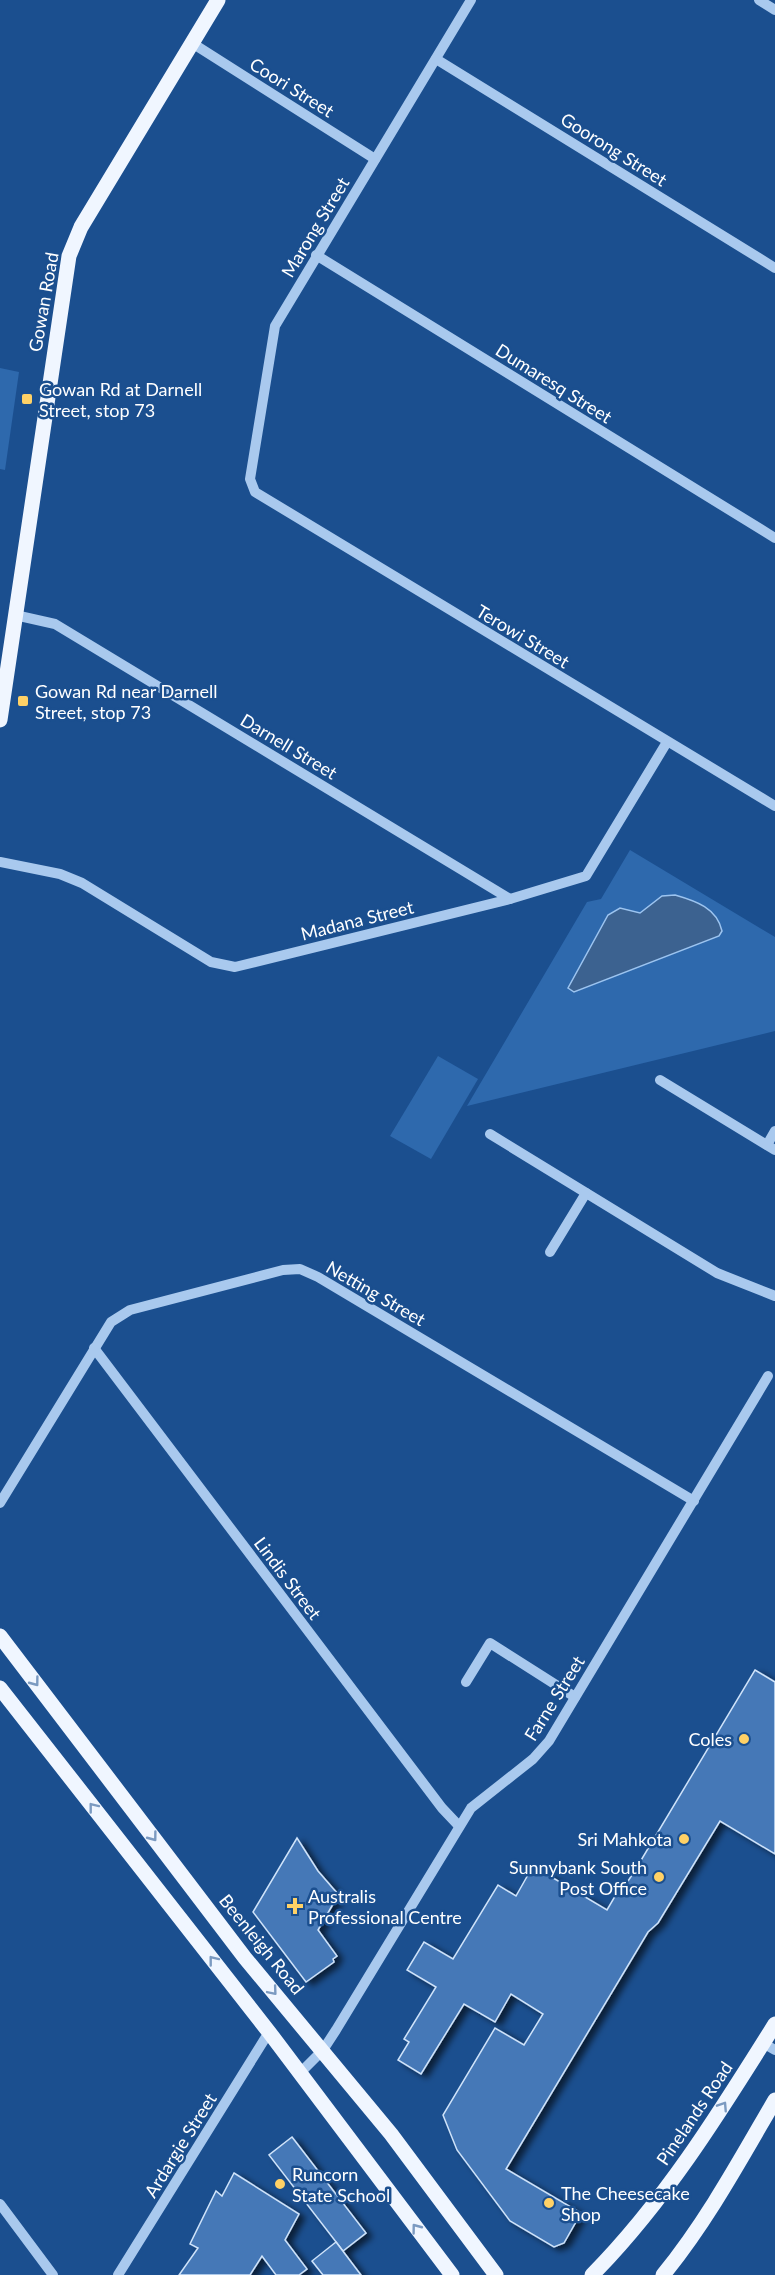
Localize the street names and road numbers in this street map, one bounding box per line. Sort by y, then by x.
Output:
street label: Coori Street [246,52,339,122]
street label: Goorong Street [557,108,672,191]
street label: Marong Street [276,172,354,281]
street label: Gowan Road [23,251,63,353]
street label: Dumaresq Street [492,338,617,428]
street label: Terowi Street [472,600,574,673]
street label: Darnell Street [237,709,342,784]
street label: Madana Street [298,895,416,945]
street label: Netting Street [322,1256,430,1331]
street label: Lindis Street [250,1532,327,1624]
street label: Farne Street [519,1651,589,1745]
street label: Beenleigh Road [215,1889,309,1999]
street label: Pinelands Road [651,2057,737,2169]
street label: Ardargie Street [139,2088,221,2201]

